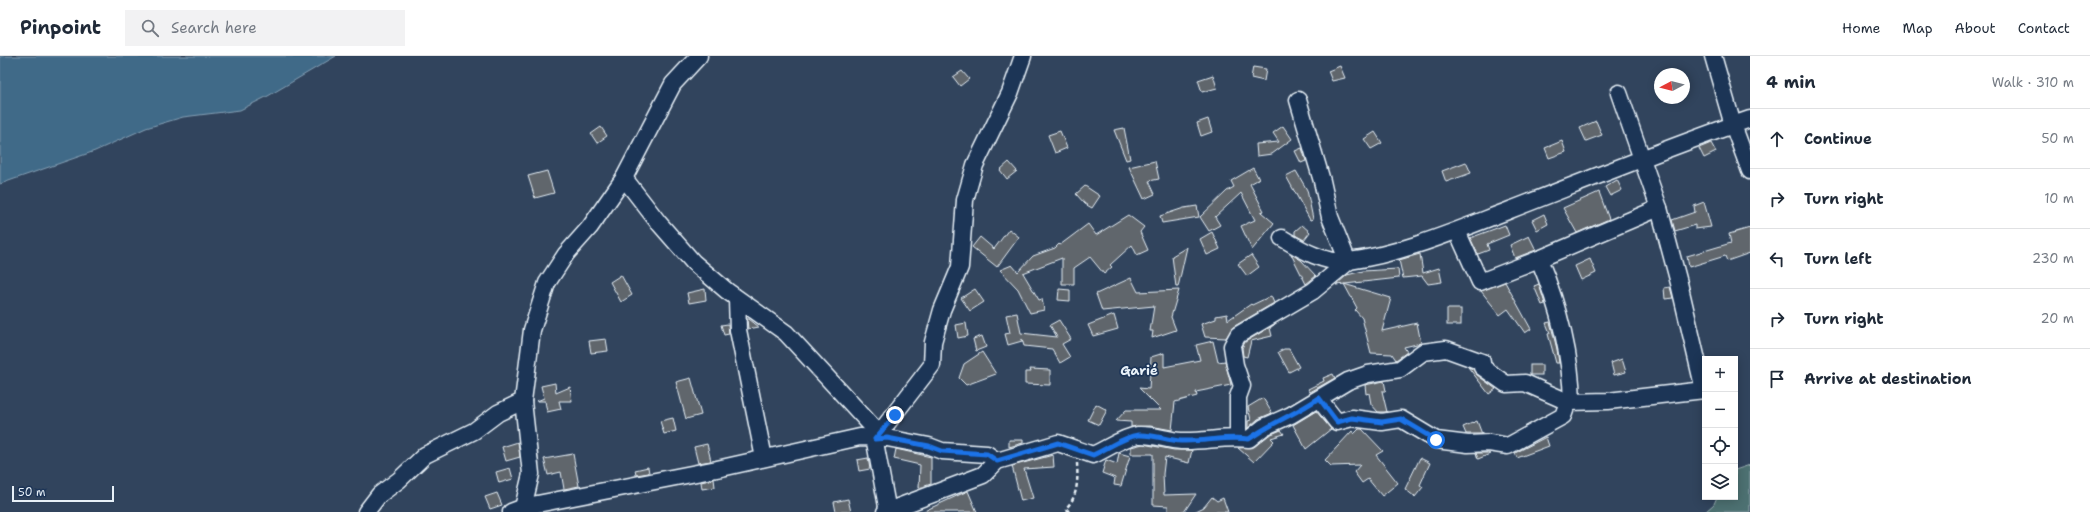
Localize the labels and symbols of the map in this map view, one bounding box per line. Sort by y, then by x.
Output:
north arrow [1654,68,1690,104]
district label: Garié [1120,362,1158,379]
route end [886,406,904,424]
route start [1427,431,1445,449]
scale bar [12,484,114,503]

